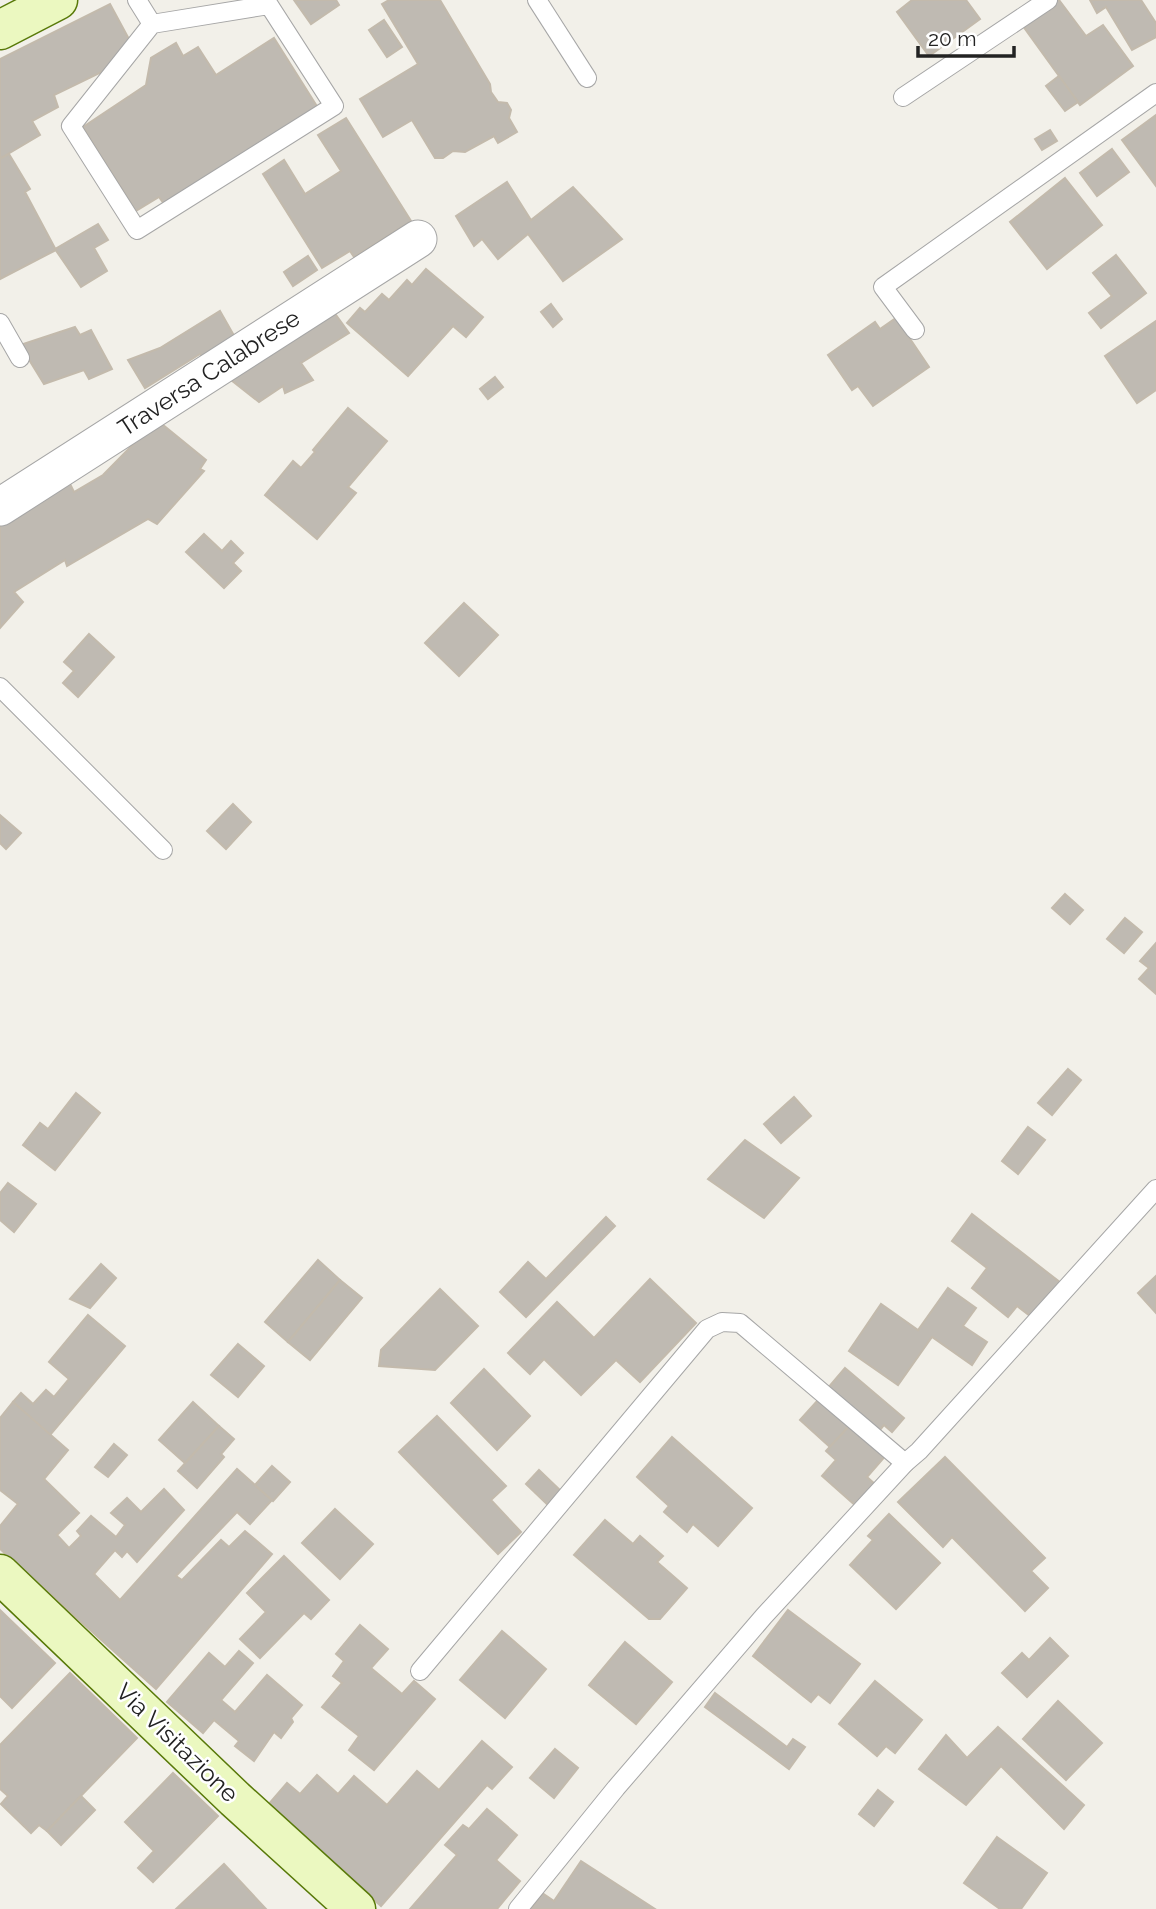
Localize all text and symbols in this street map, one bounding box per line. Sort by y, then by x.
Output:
scale bar [918,14,1014,58]
text: 20 m [928,26,976,51]
street label: Traversa Calabrese [112,303,305,442]
street label: Via Visitazione [110,1677,245,1808]

